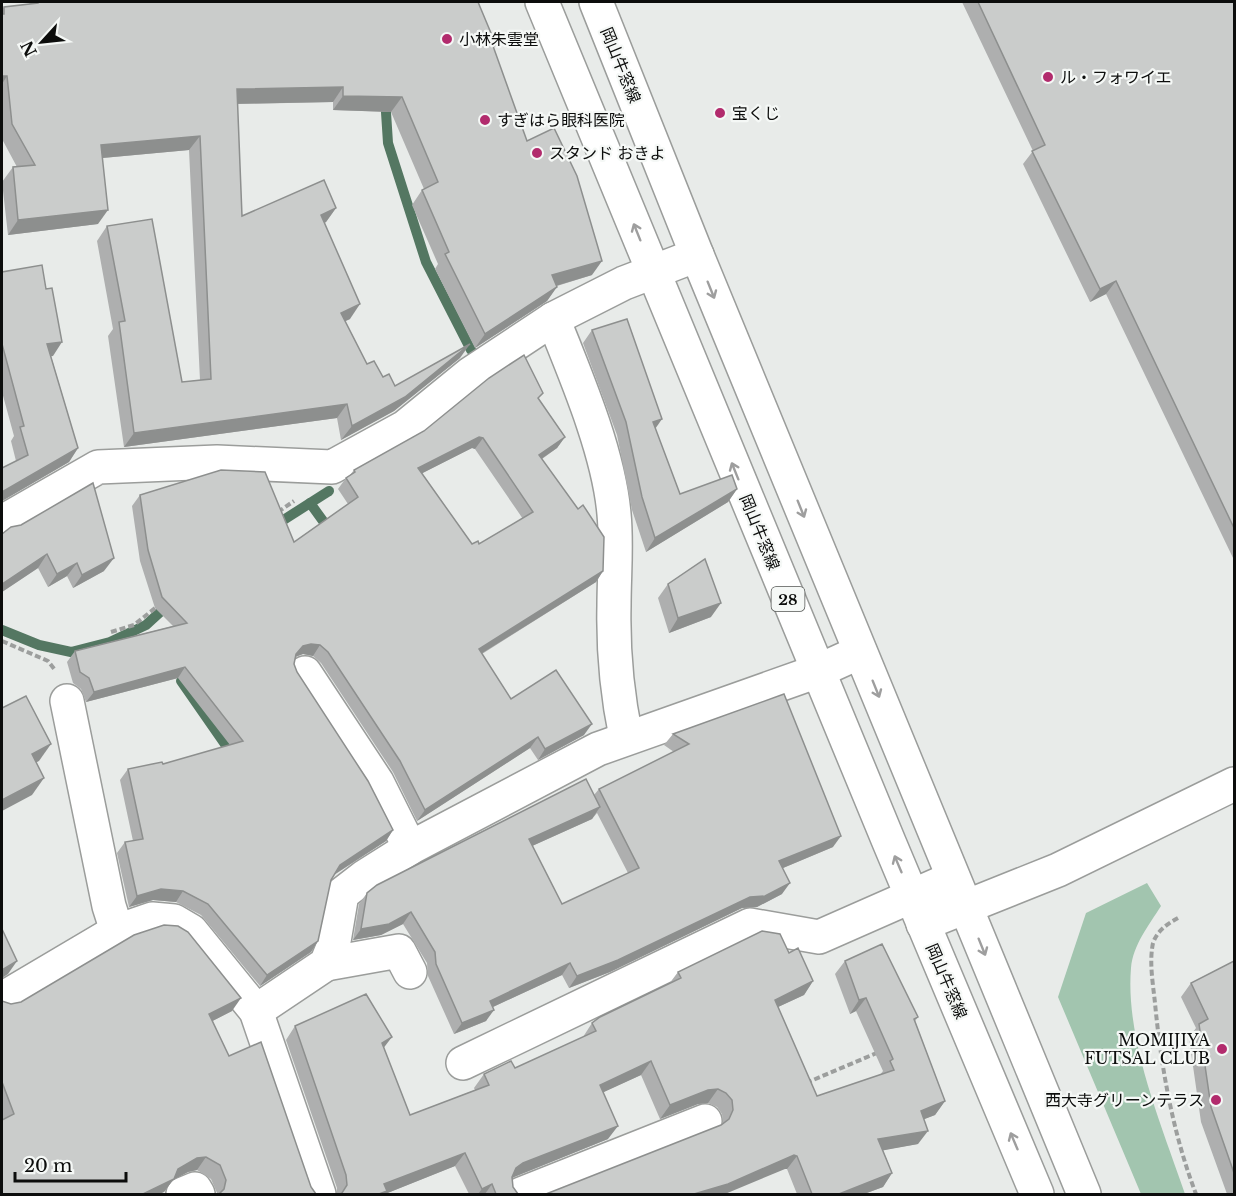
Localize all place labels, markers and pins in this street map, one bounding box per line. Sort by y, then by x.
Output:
place label: 小林朱雲堂 [459,29,539,49]
marker: 小林朱雲堂 [440,32,454,46]
place label: ル・フォワイエ [1060,67,1172,87]
marker: ル・フォワイエ [1041,70,1055,84]
place label: 宝くじ [732,103,780,123]
marker: 宝くじ [713,106,727,120]
place label: すぎはら眼科医院 [497,110,625,130]
marker: すぎはら眼科医院 [478,113,492,127]
place label: スタンド おきよ [549,143,666,163]
marker: スタンド おきよ [530,146,544,160]
place label: MOMIJIYA FUTSAL CLUB [1084,1030,1211,1068]
marker: MOMIJIYA FUTSAL CLUB [1215,1042,1229,1056]
place label: 西大寺グリーンテラス [1045,1090,1204,1110]
marker: 西大寺グリーンテラス [1209,1093,1223,1107]

